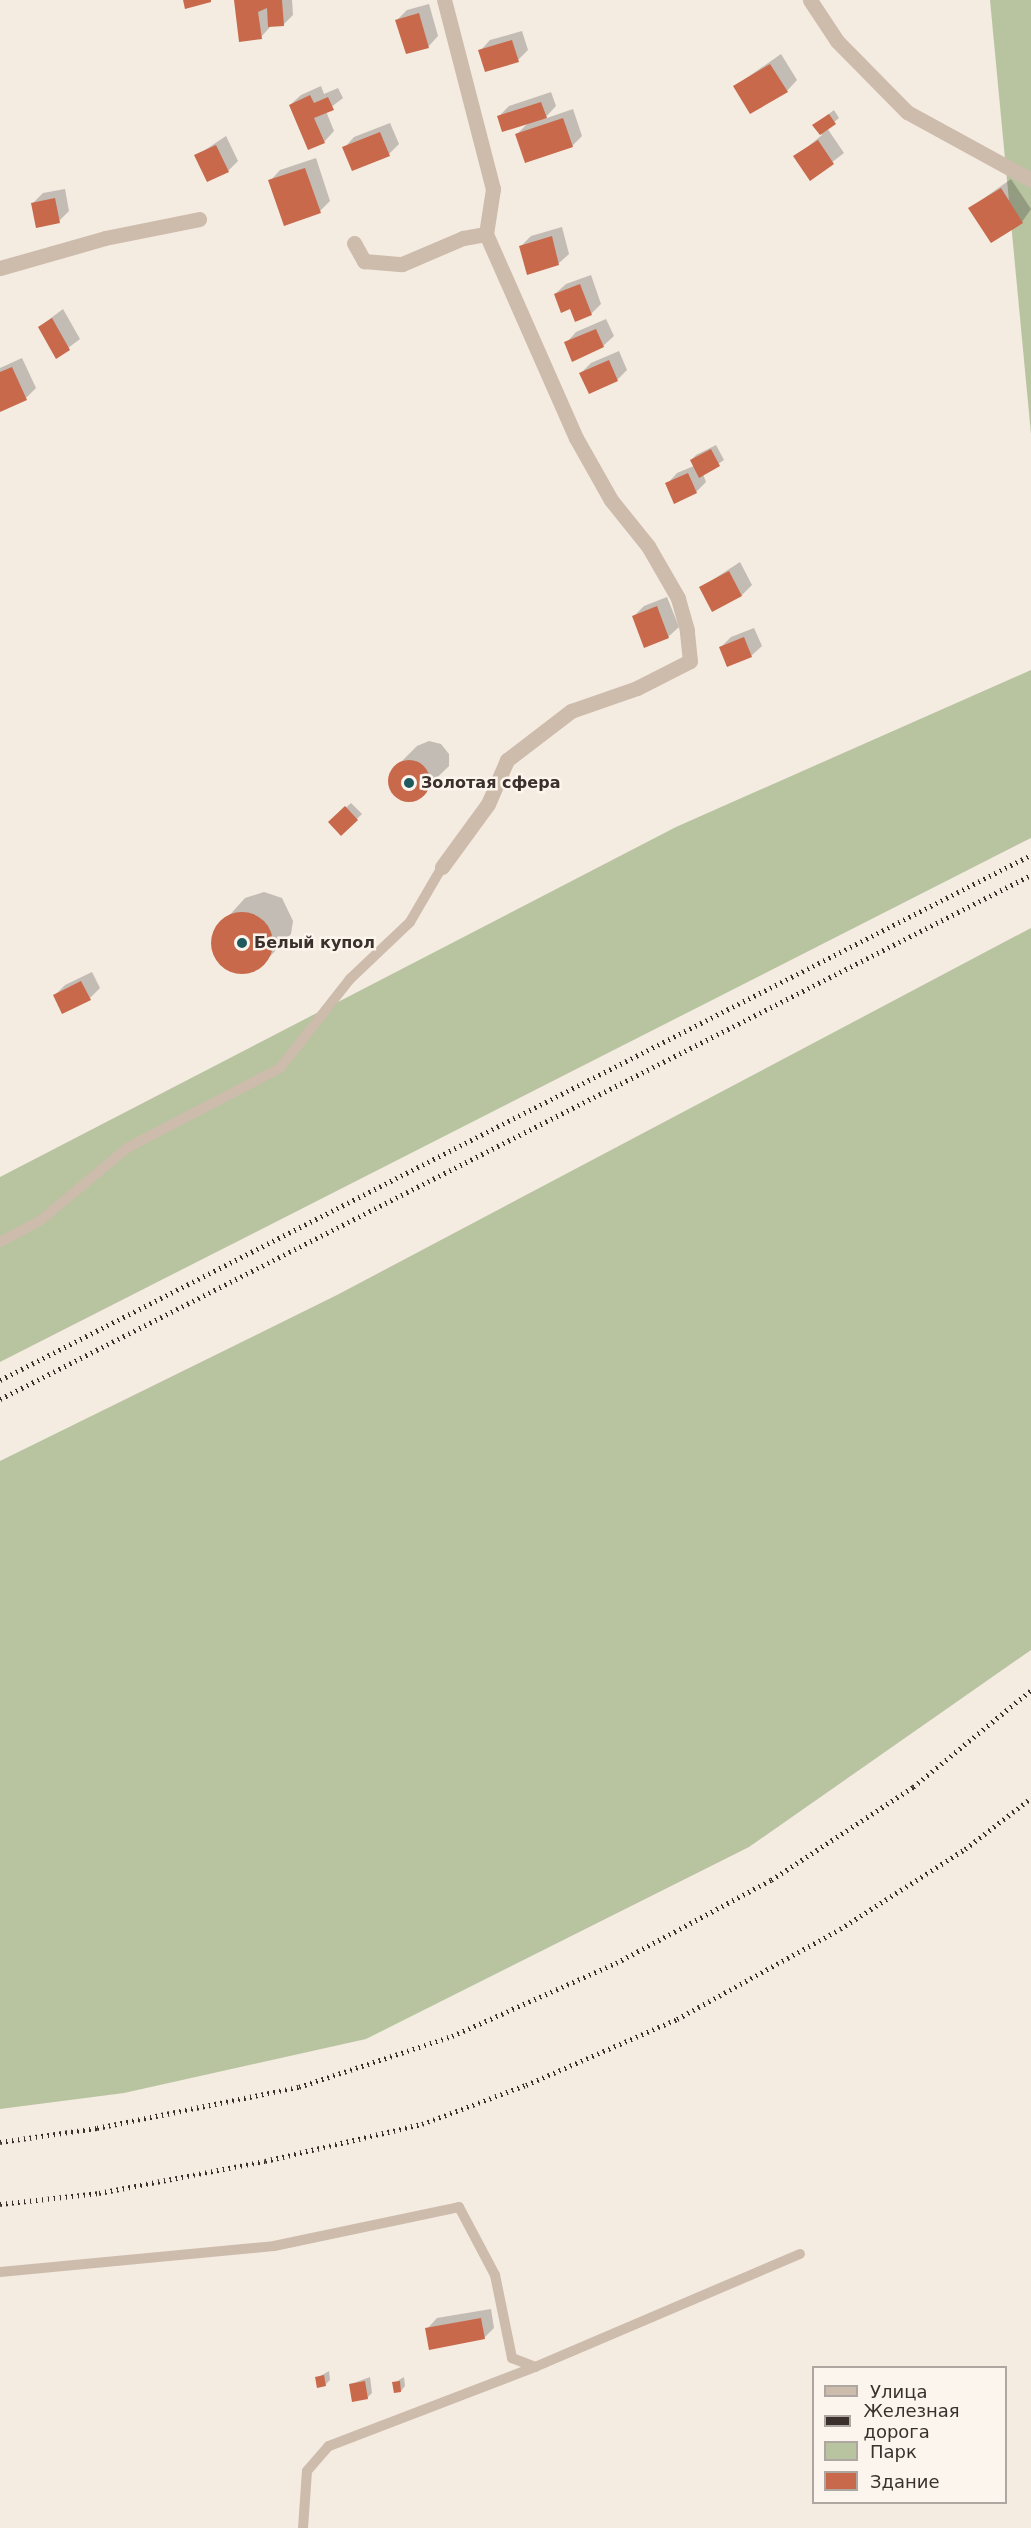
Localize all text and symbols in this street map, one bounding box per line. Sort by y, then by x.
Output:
place label: Золотая сфера [421,773,560,793]
marker: Золотая сфера [402,776,416,790]
place label: Белый купол [254,933,375,953]
marker: Белый купол [235,936,249,950]
legend [812,2366,1007,2504]
text: Улица [870,2381,927,2402]
text: Железная дорога [863,2400,960,2442]
text: Парк [870,2441,917,2462]
text: Здание [870,2471,940,2492]

